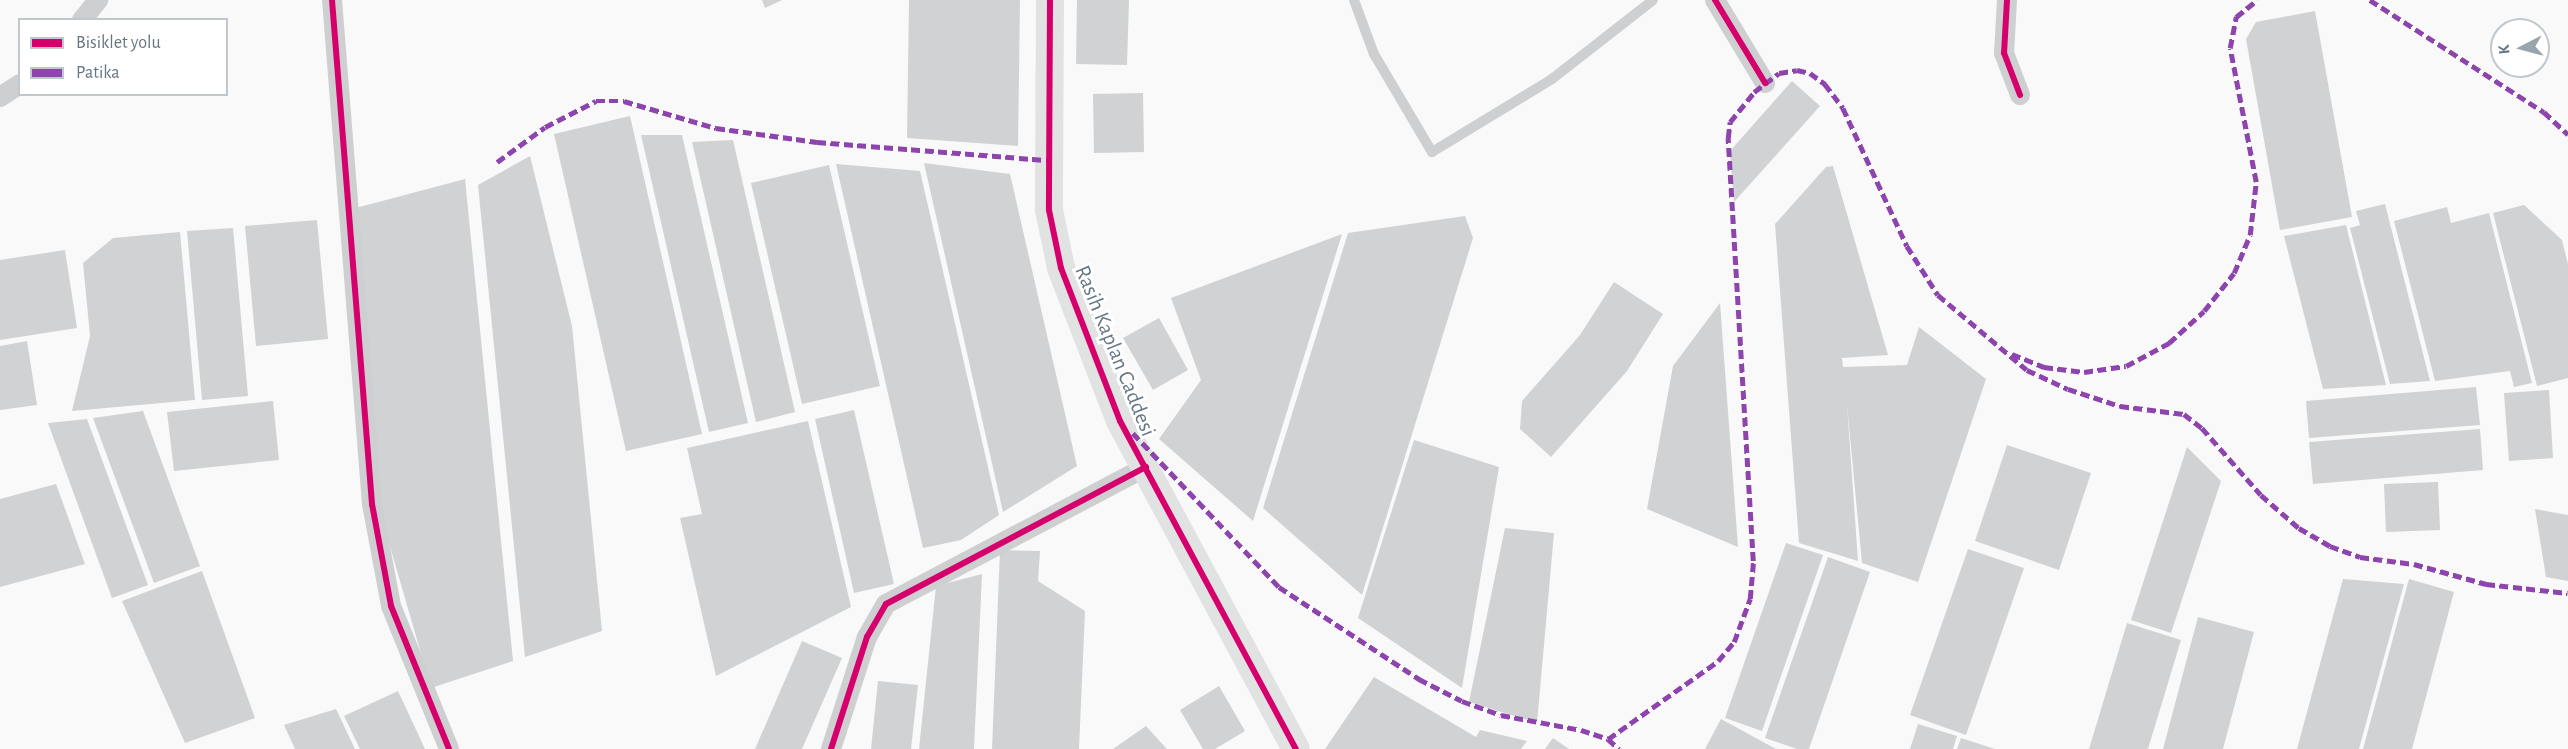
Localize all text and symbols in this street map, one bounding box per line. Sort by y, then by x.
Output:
legend [18,18,228,96]
north arrow [2490,18,2550,78]
text: Bisiklet yolu [76,34,161,52]
text: K [2496,44,2513,55]
text: Patika [76,64,119,82]
street label: Rasih Kaplan Caddesi [1069,262,1161,440]

